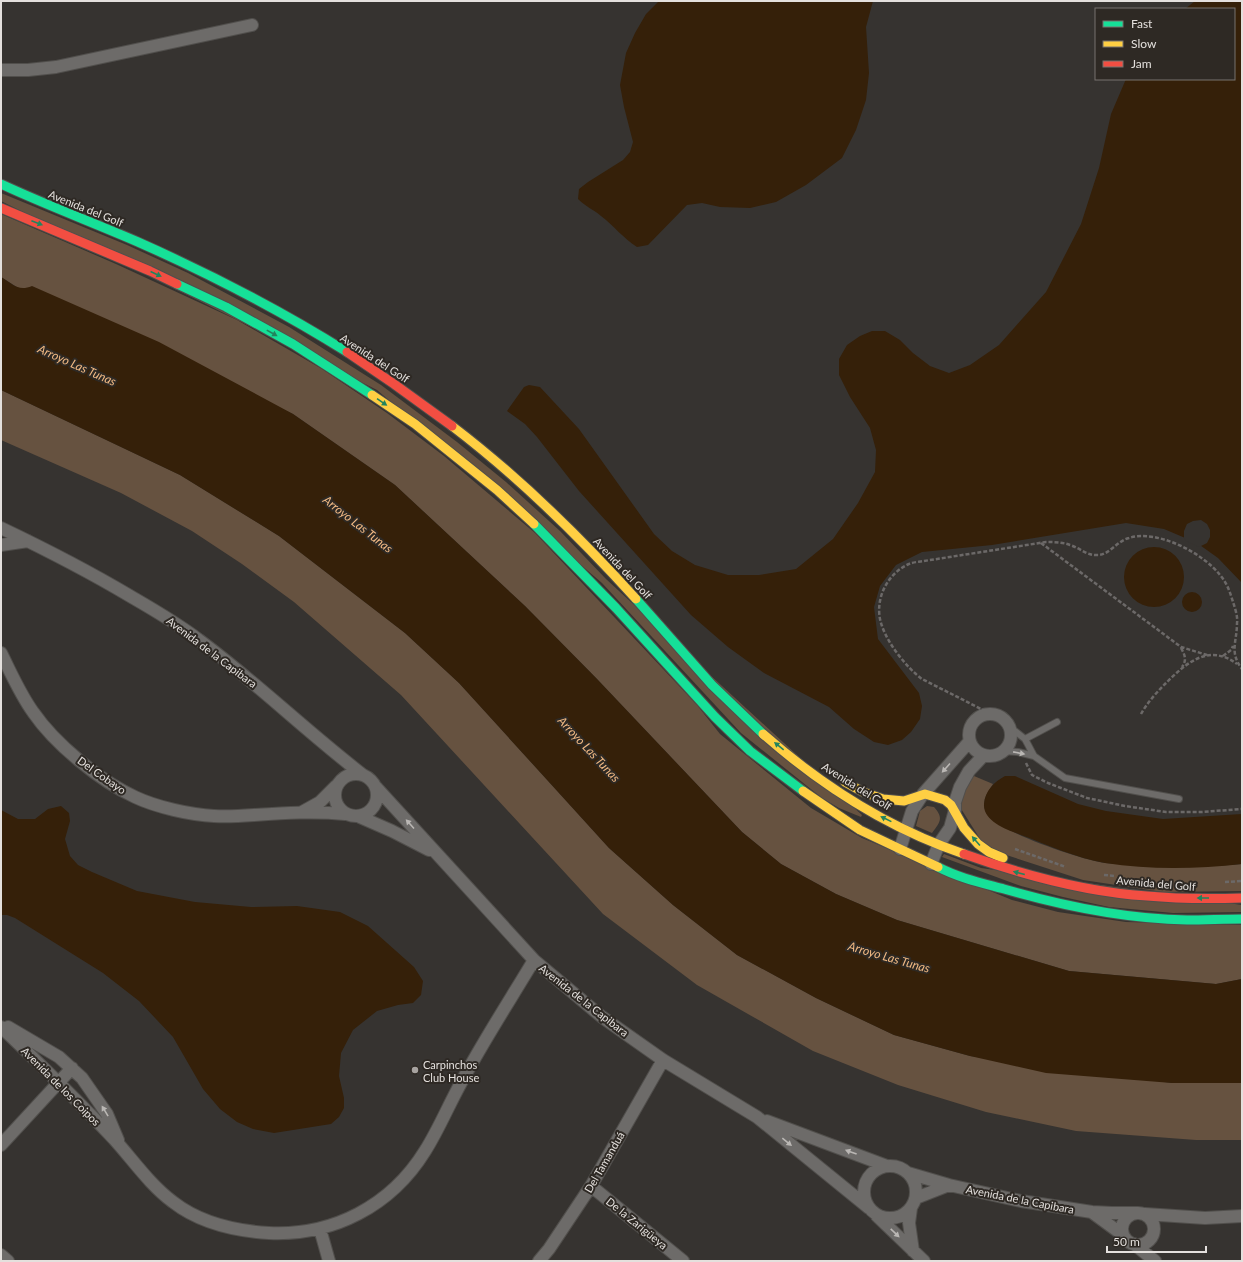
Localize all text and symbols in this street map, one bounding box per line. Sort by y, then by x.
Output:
legend [1095,8,1235,80]
text: Fast [1131,16,1153,31]
text: Slow [1131,36,1157,51]
text: Jam [1131,56,1152,71]
street label: Avenida del Golf [47,187,125,229]
one-way arrow [31,221,43,227]
one-way arrow [151,271,162,277]
one-way arrow [266,329,278,336]
street label: Avenida del Golf [338,331,412,385]
water label: Arroyo Las Tunas [35,341,119,389]
one-way arrow [377,398,387,406]
water label: Arroyo Las Tunas [319,492,396,556]
street label: Avenida del Golf [591,534,655,602]
street label: Avenida de la Capibara [164,614,260,690]
water label: Arroyo Las Tunas [554,712,623,785]
one-way arrow [773,742,784,751]
one-way arrow [1013,750,1025,756]
street label: Del Cobayo [75,754,129,796]
street label: Avenida del Golf [820,759,894,813]
one-way arrow [941,763,951,773]
one-way arrow [880,816,892,822]
one-way arrow [405,819,414,829]
one-way arrow [971,836,980,847]
one-way arrow [1013,869,1026,875]
street label: Avenida del Golf [1116,873,1196,893]
one-way arrow [1196,895,1209,901]
water label: Arroyo Las Tunas [845,938,932,976]
street label: Avenida de la Capibara [537,961,631,1039]
street label: Avenida de los Coipos [19,1044,103,1128]
place label: Carpinchos Club House [423,1058,479,1084]
marker: Carpinchos Club House [410,1065,420,1075]
one-way arrow [101,1105,108,1117]
street label: Del Tamanduá [581,1129,627,1195]
one-way arrow [782,1137,792,1146]
one-way arrow [844,1149,856,1155]
street label: Avenida de la Capibara [965,1182,1075,1216]
street label: De la Zarigüeya [604,1194,670,1252]
one-way arrow [890,1228,900,1238]
scale bar [1107,1228,1206,1254]
text: 50 m [1113,1234,1140,1249]

